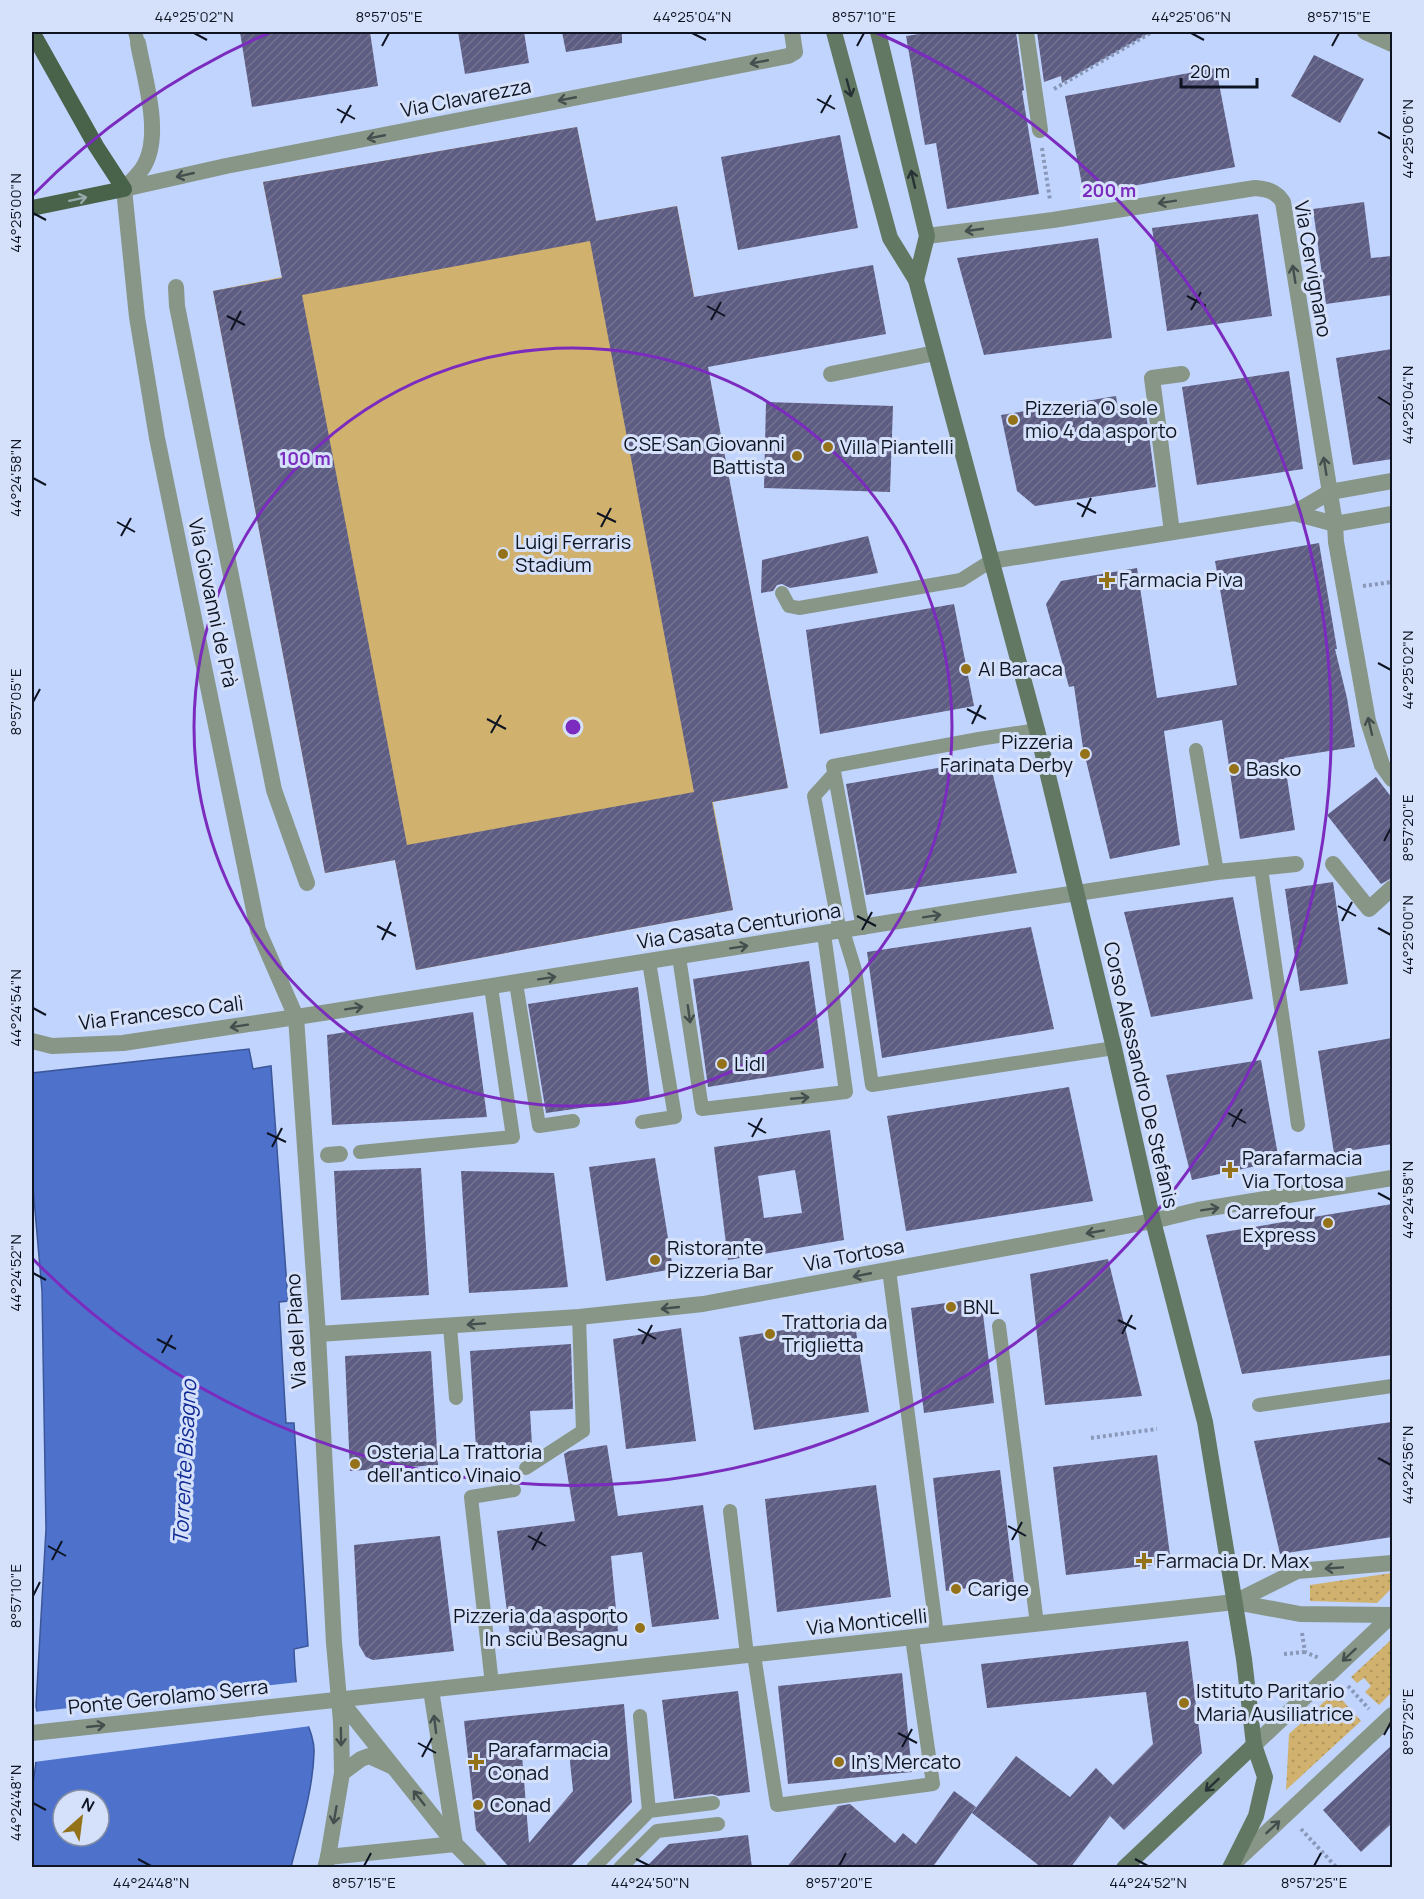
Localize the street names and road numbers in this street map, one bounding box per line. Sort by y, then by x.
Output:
street label: Via Clavarezza [398,72,533,123]
street label: Via Cervignano [1288,199,1339,339]
street label: Via Giovanni de Prà [182,516,245,690]
street label: Via Casata Centuriona [635,896,843,955]
street label: Corso Alessandro De Stefanis [1098,939,1185,1211]
street label: Via Francesco Calì [77,989,245,1036]
street label: Via Tortosa [801,1232,906,1277]
street label: Via del Piano [279,1273,312,1389]
street label: Via Monticelli [805,1602,929,1641]
street label: Ponte Gerolamo Serra [66,1673,269,1720]

